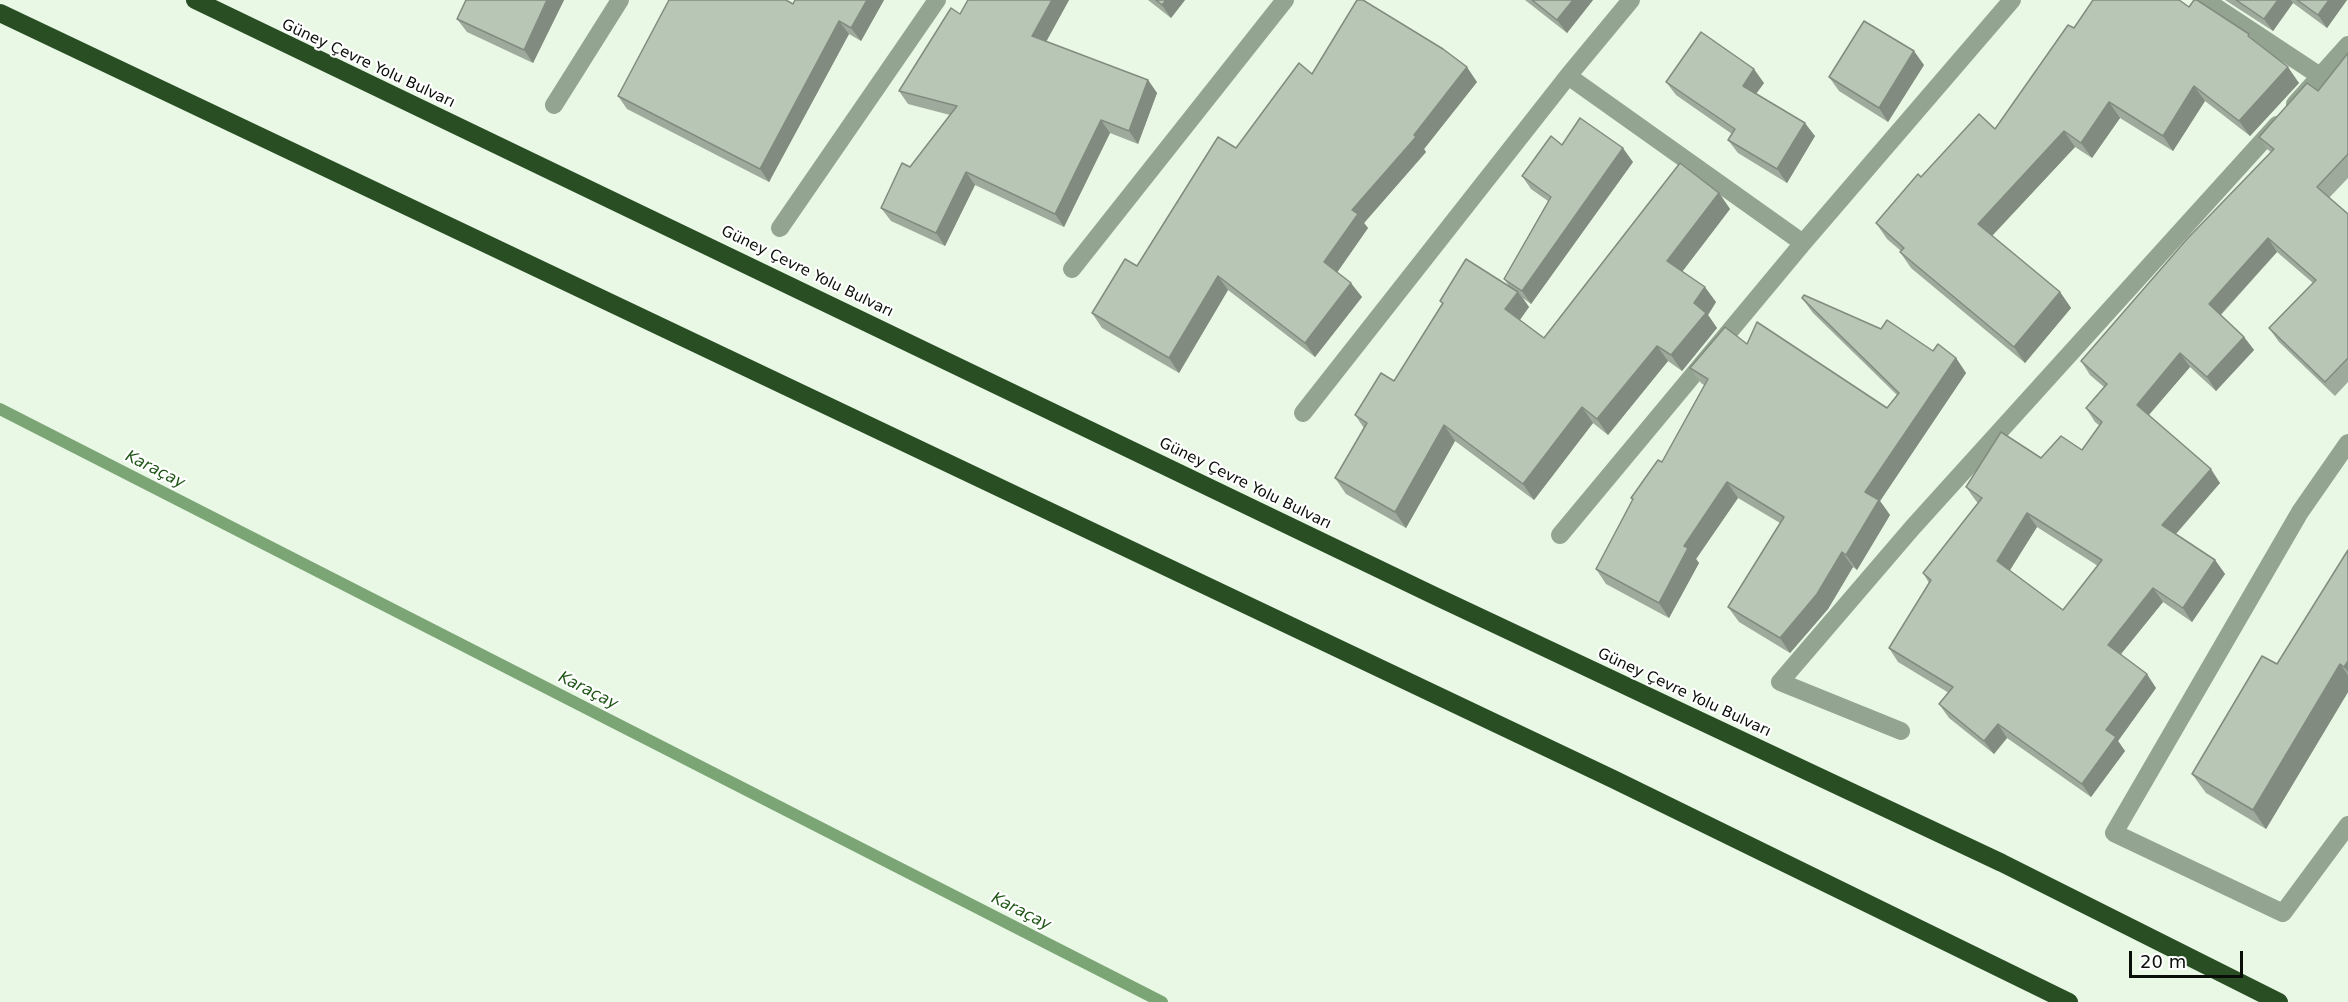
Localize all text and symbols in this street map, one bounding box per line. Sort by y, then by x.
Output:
street label: Güney Çevre Yolu Bulvarı [279,16,457,112]
street label: Güney Çevre Yolu Bulvarı [718,222,896,322]
street label: Güney Çevre Yolu Bulvarı [1156,434,1334,534]
water label: Karaçay [122,447,188,493]
street label: Güney Çevre Yolu Bulvarı [1595,645,1773,741]
water label: Karaçay [555,668,621,714]
water label: Karaçay [988,889,1054,935]
scale bar [2132,939,2246,977]
text: 20 m [2140,951,2186,972]

